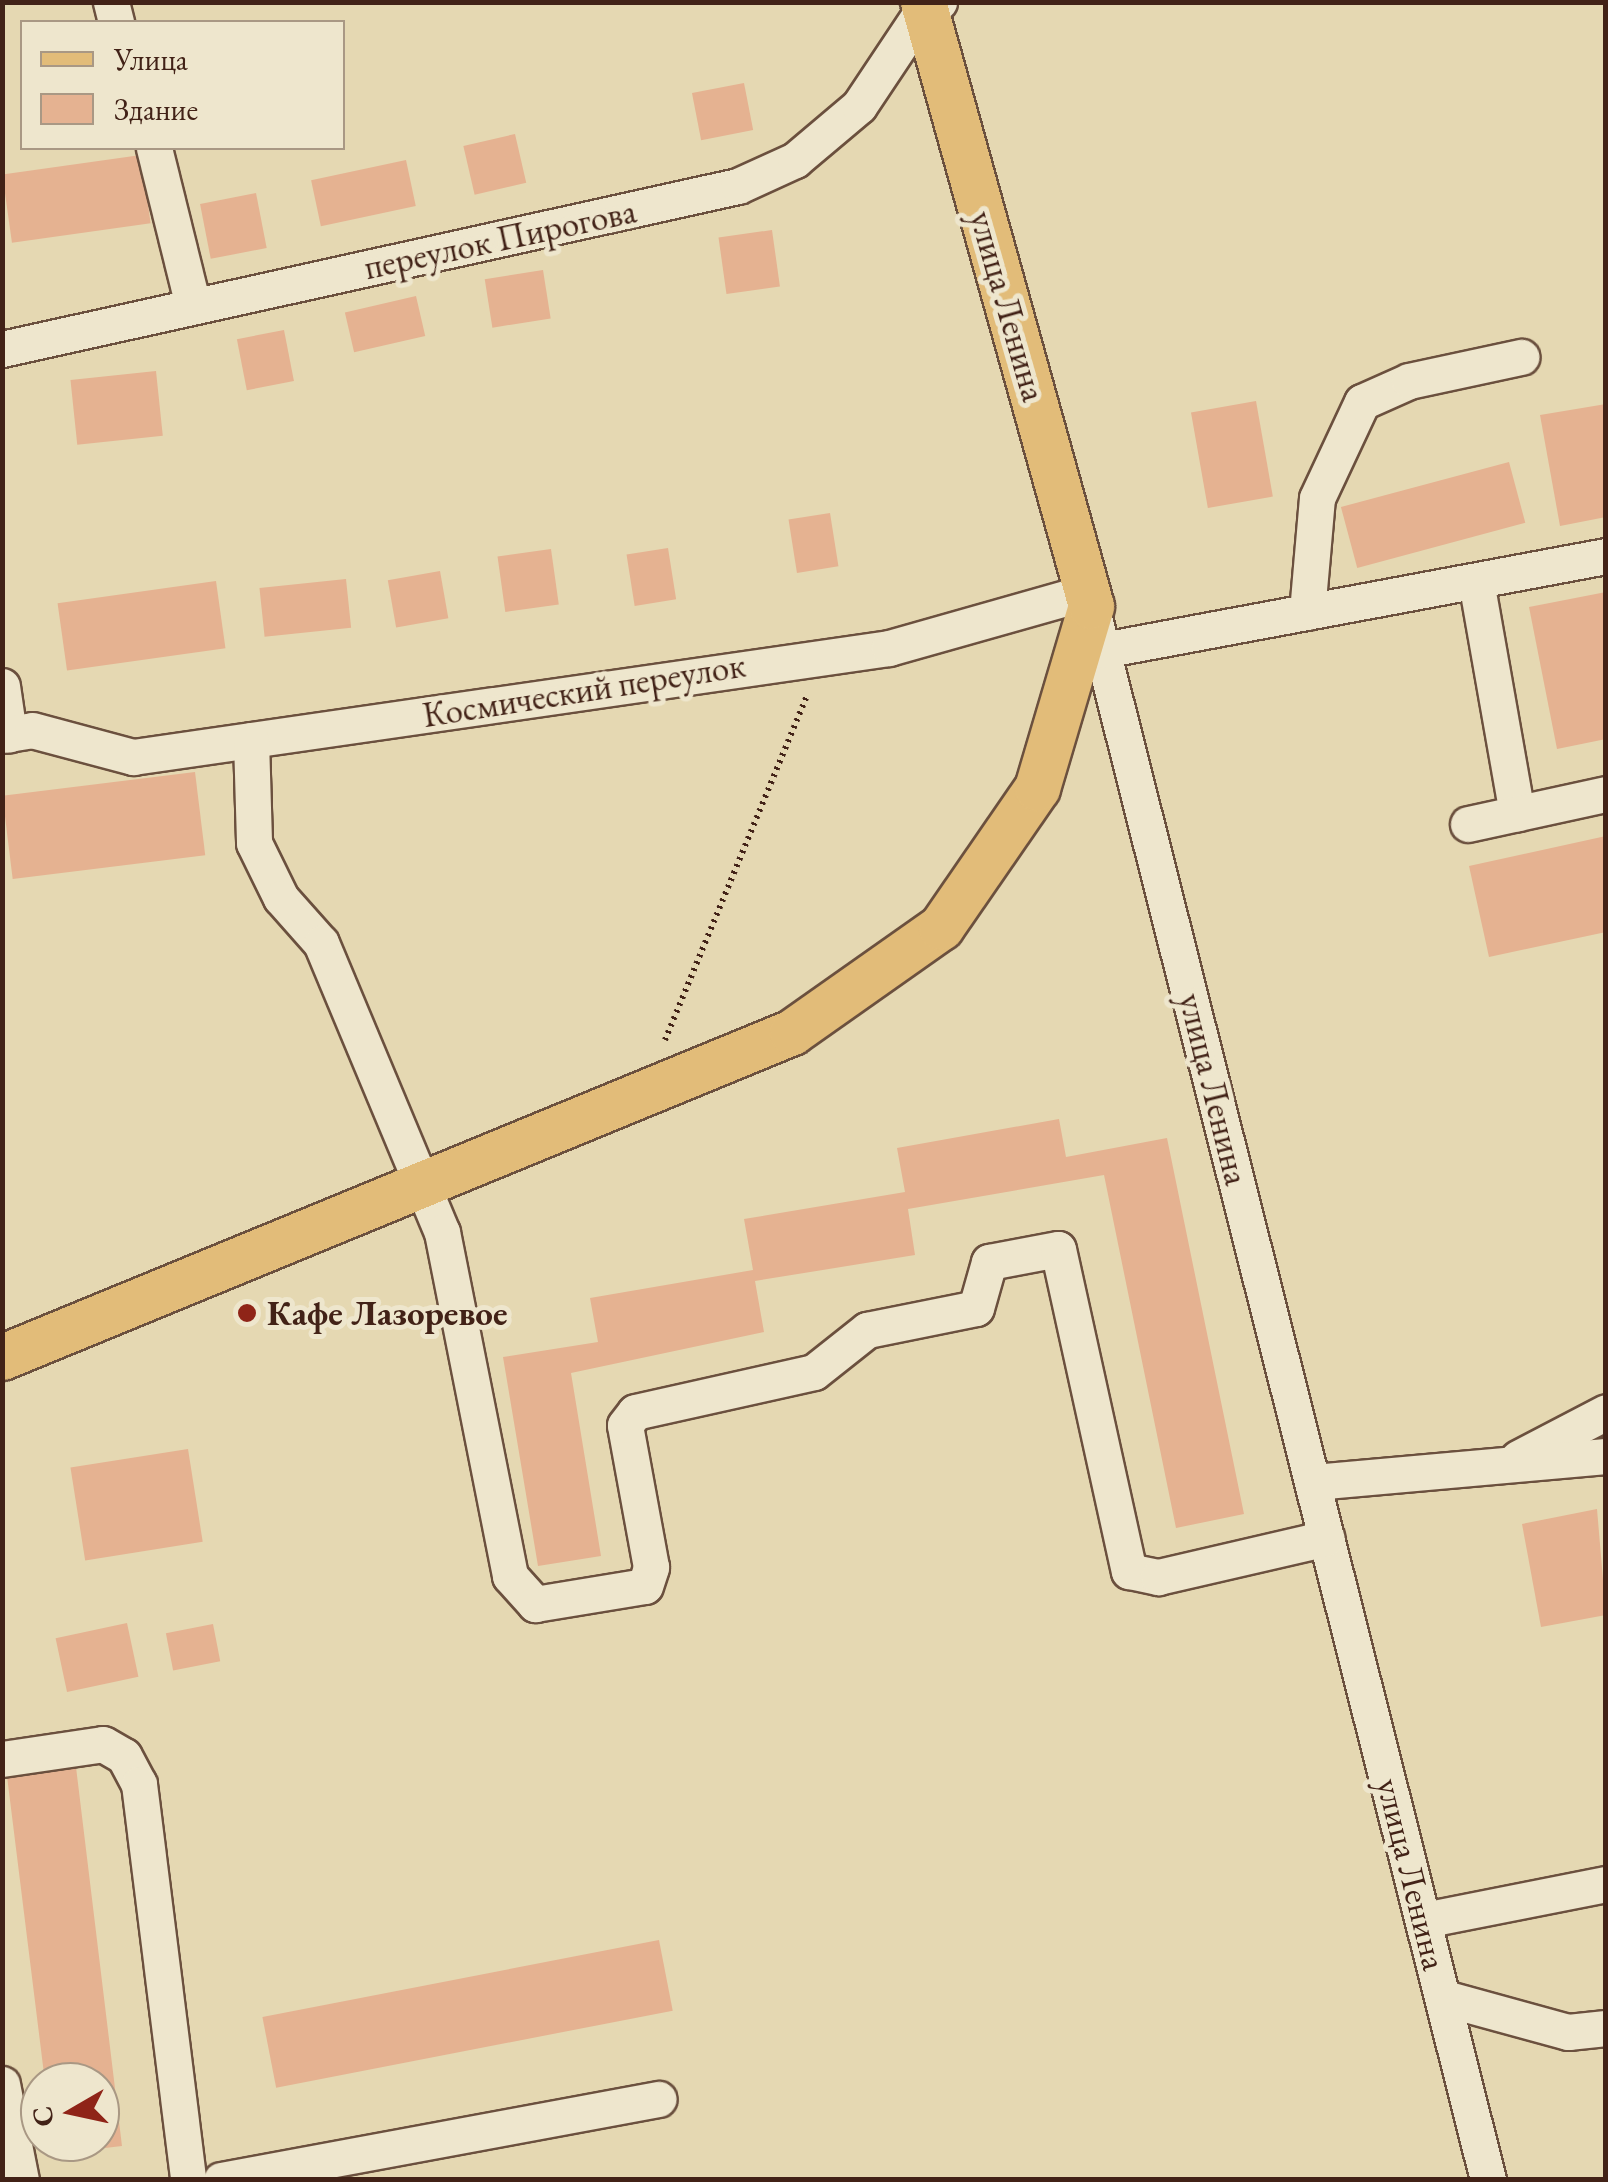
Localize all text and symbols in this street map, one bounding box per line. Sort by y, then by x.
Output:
legend [20,20,345,150]
text: Улица [114,40,188,79]
text: Здание [114,90,198,129]
street label: переулок Пирогова [360,190,640,288]
street label: улица Ленина [961,206,1055,406]
street label: Космический переулок [420,644,748,736]
street label: улица Ленина [1170,989,1258,1189]
place label: Кафе Лазоревое [267,1292,508,1334]
marker: Кафе Лазоревое [236,1302,258,1324]
street label: улица Ленина [1368,1774,1456,1974]
north arrow [20,2062,120,2162]
text: С [23,2104,62,2129]

